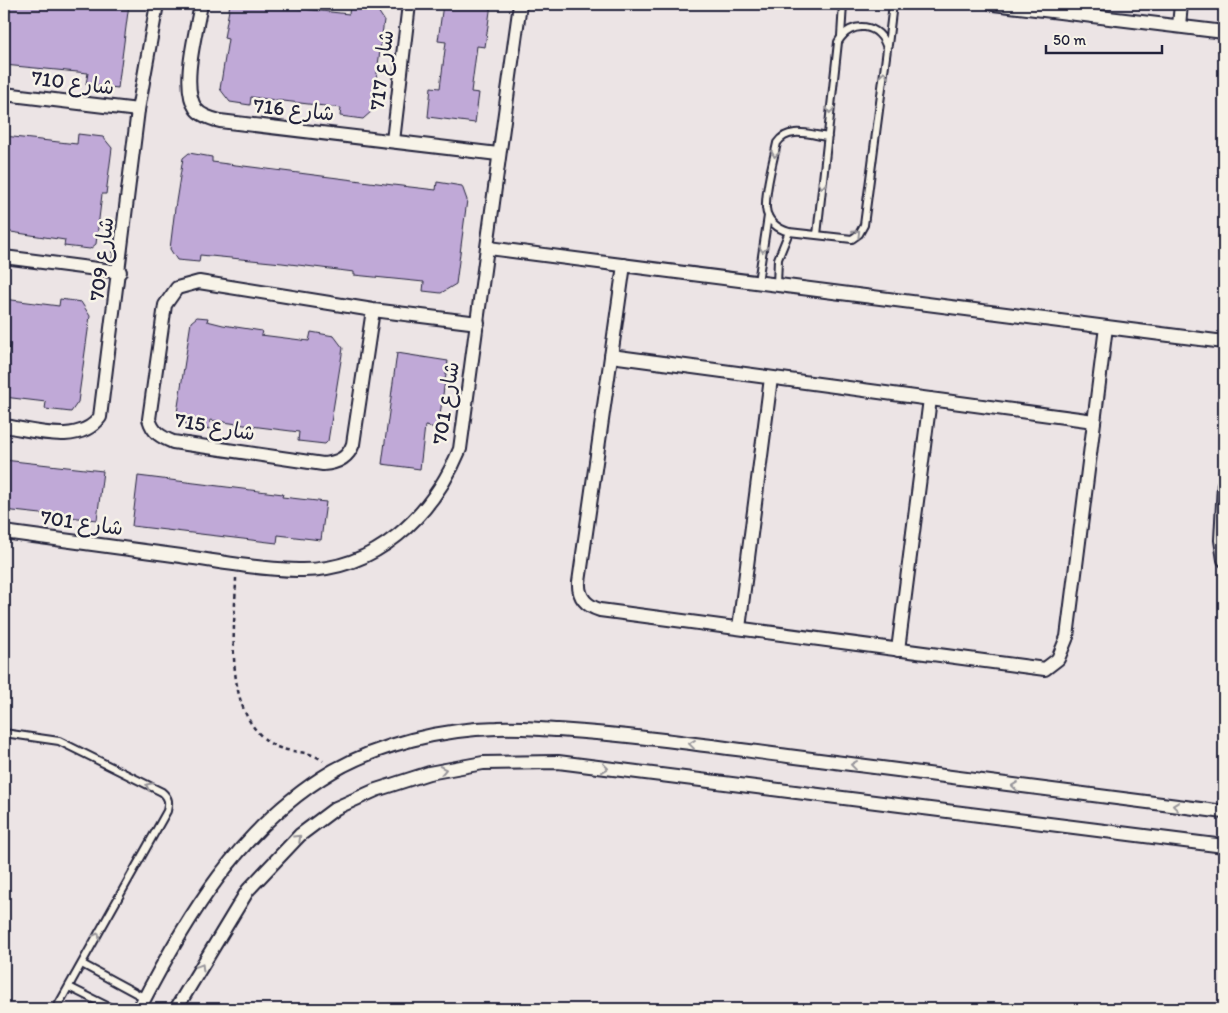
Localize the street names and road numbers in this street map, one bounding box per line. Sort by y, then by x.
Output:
street label: شارع 717 [364,28,401,112]
street label: شارع 710 [30,65,116,102]
street label: شارع 716 [252,92,336,129]
street label: شارع 709 [83,216,122,303]
street label: شارع 701 [426,360,467,447]
street label: شارع 715 [172,407,257,448]
street label: شارع 701 [39,504,125,543]

